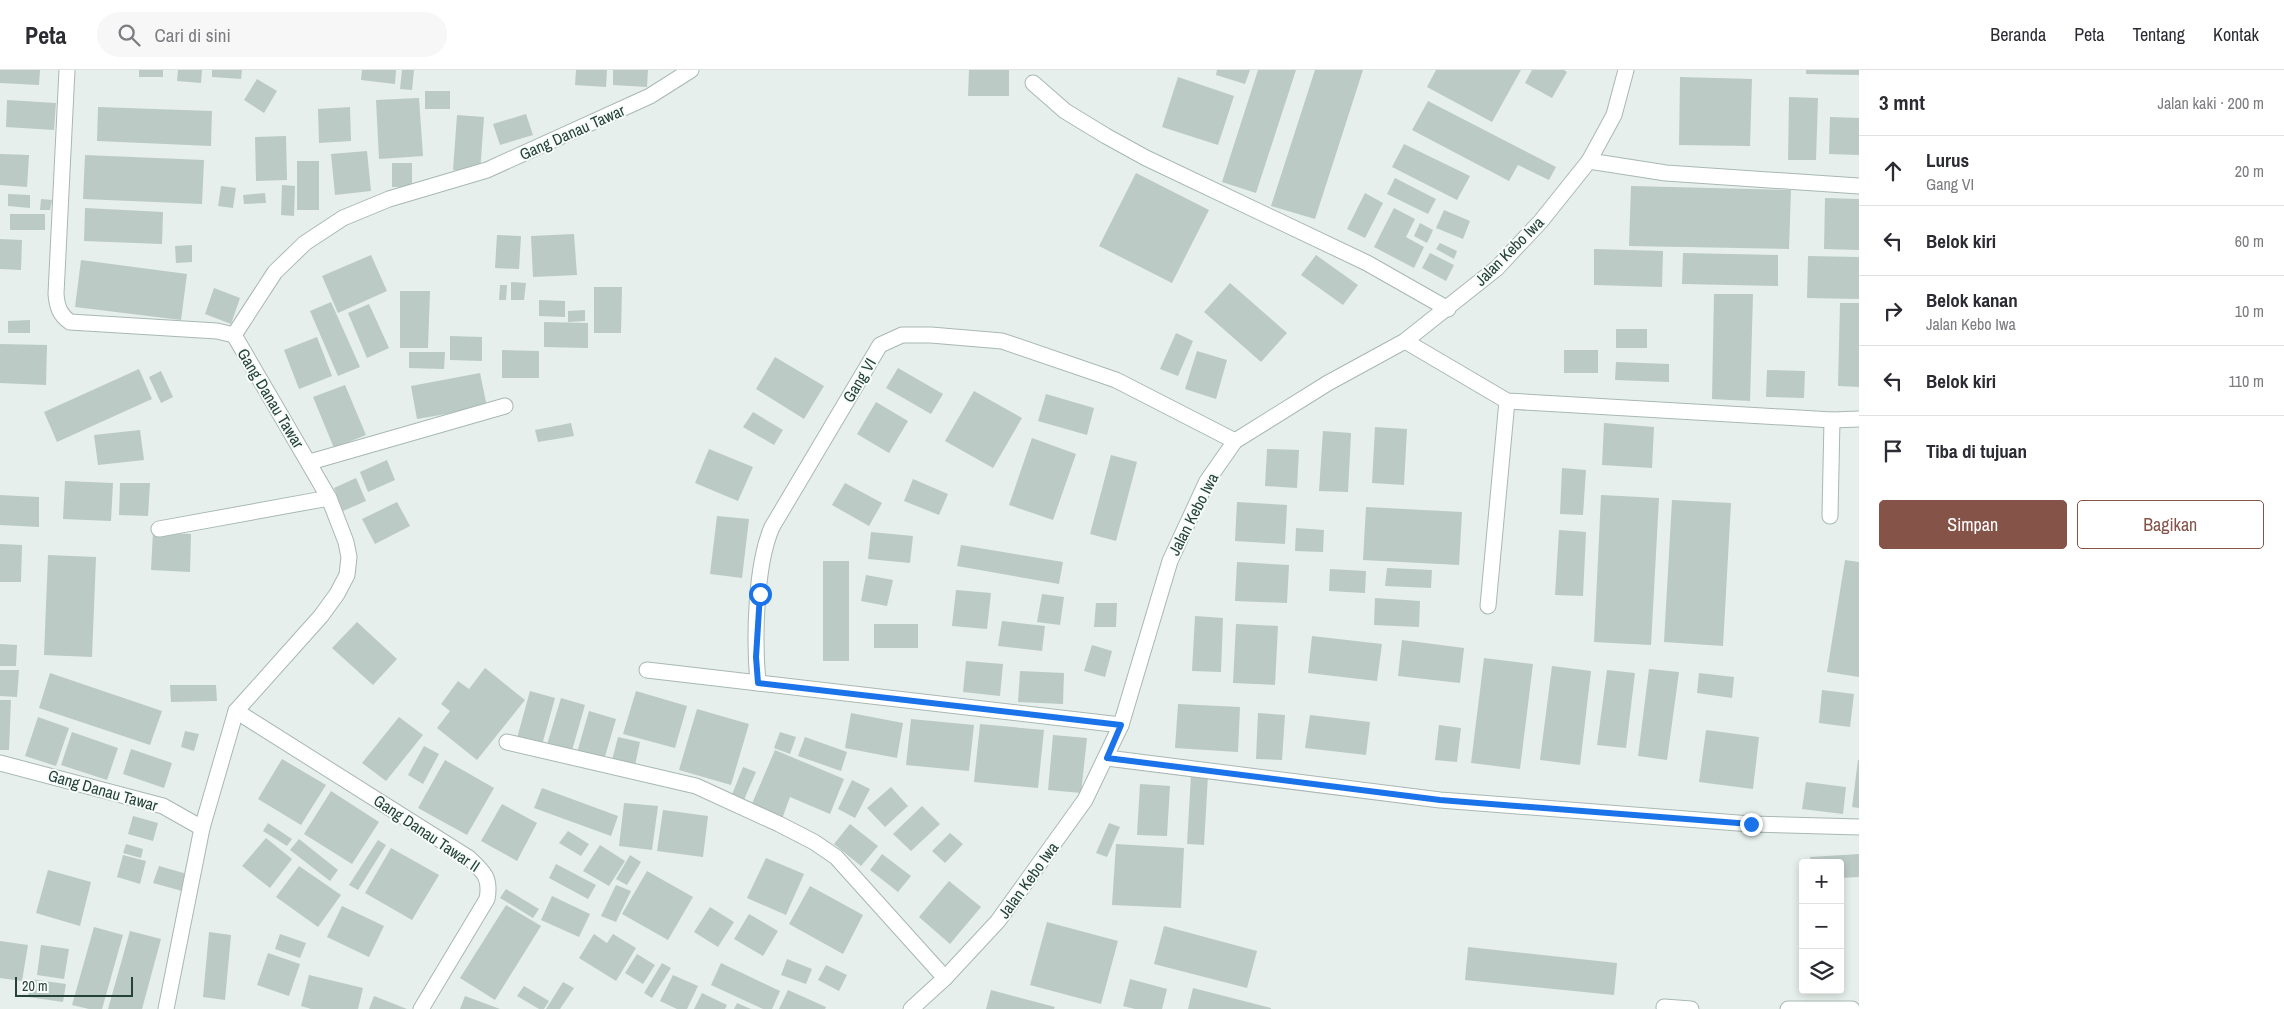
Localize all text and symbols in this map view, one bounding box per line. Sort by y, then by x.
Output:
search box [97,12,447,57]
text: Peta [25,19,67,51]
icon: search [115,21,143,49]
text: Cari di sini [155,22,231,48]
text: Beranda [1990,22,2046,47]
text: Peta [2074,22,2105,47]
text: Tentang [2133,22,2185,47]
text: Kontak [2213,22,2259,47]
text: 3 mnt [1879,88,1925,117]
text: Jalan kaki · 200 m [2158,92,2264,114]
street label: Gang Danau Tawar [516,99,629,165]
text: Lurus [1926,147,1969,173]
icon: ahead [1879,157,1907,185]
text: 20 m [2235,160,2264,182]
text: Gang VI [1926,173,1974,195]
street label: Jalan Kebo Iwa [1470,211,1549,290]
icon: left [1879,227,1907,255]
text: Belok kiri [1926,228,1996,254]
text: 60 m [2235,230,2264,252]
text: Belok kanan [1926,287,2018,313]
icon: right [1879,297,1907,325]
text: 10 m [2235,300,2264,322]
text: Jalan Kebo Iwa [1926,313,2016,335]
street label: Gang Danau Tawar [232,344,310,453]
street label: Gang VI [837,354,881,406]
icon: left [1879,367,1907,395]
text: Belok kiri [1926,368,1996,394]
text: 110 m [2228,370,2264,392]
icon: arrive [1879,437,1907,465]
text: Tiba di tujuan [1926,438,2027,464]
street label: Jalan Kebo Iwa [1163,468,1223,559]
button: Simpan [1879,500,2067,549]
button: Bagikan [2077,500,2264,549]
route start [749,583,772,606]
street label: Gang Danau Tawar [46,764,161,816]
street label: Gang Danau Tawar II [369,789,485,877]
route end [1740,813,1763,836]
street label: Jalan Kebo Iwa [993,837,1064,923]
map controls [1799,859,1844,994]
button: + [1799,859,1844,904]
button: − [1799,904,1844,949]
button: layers [1799,949,1844,994]
scale bar [15,974,132,997]
text: 20 m [22,977,48,995]

